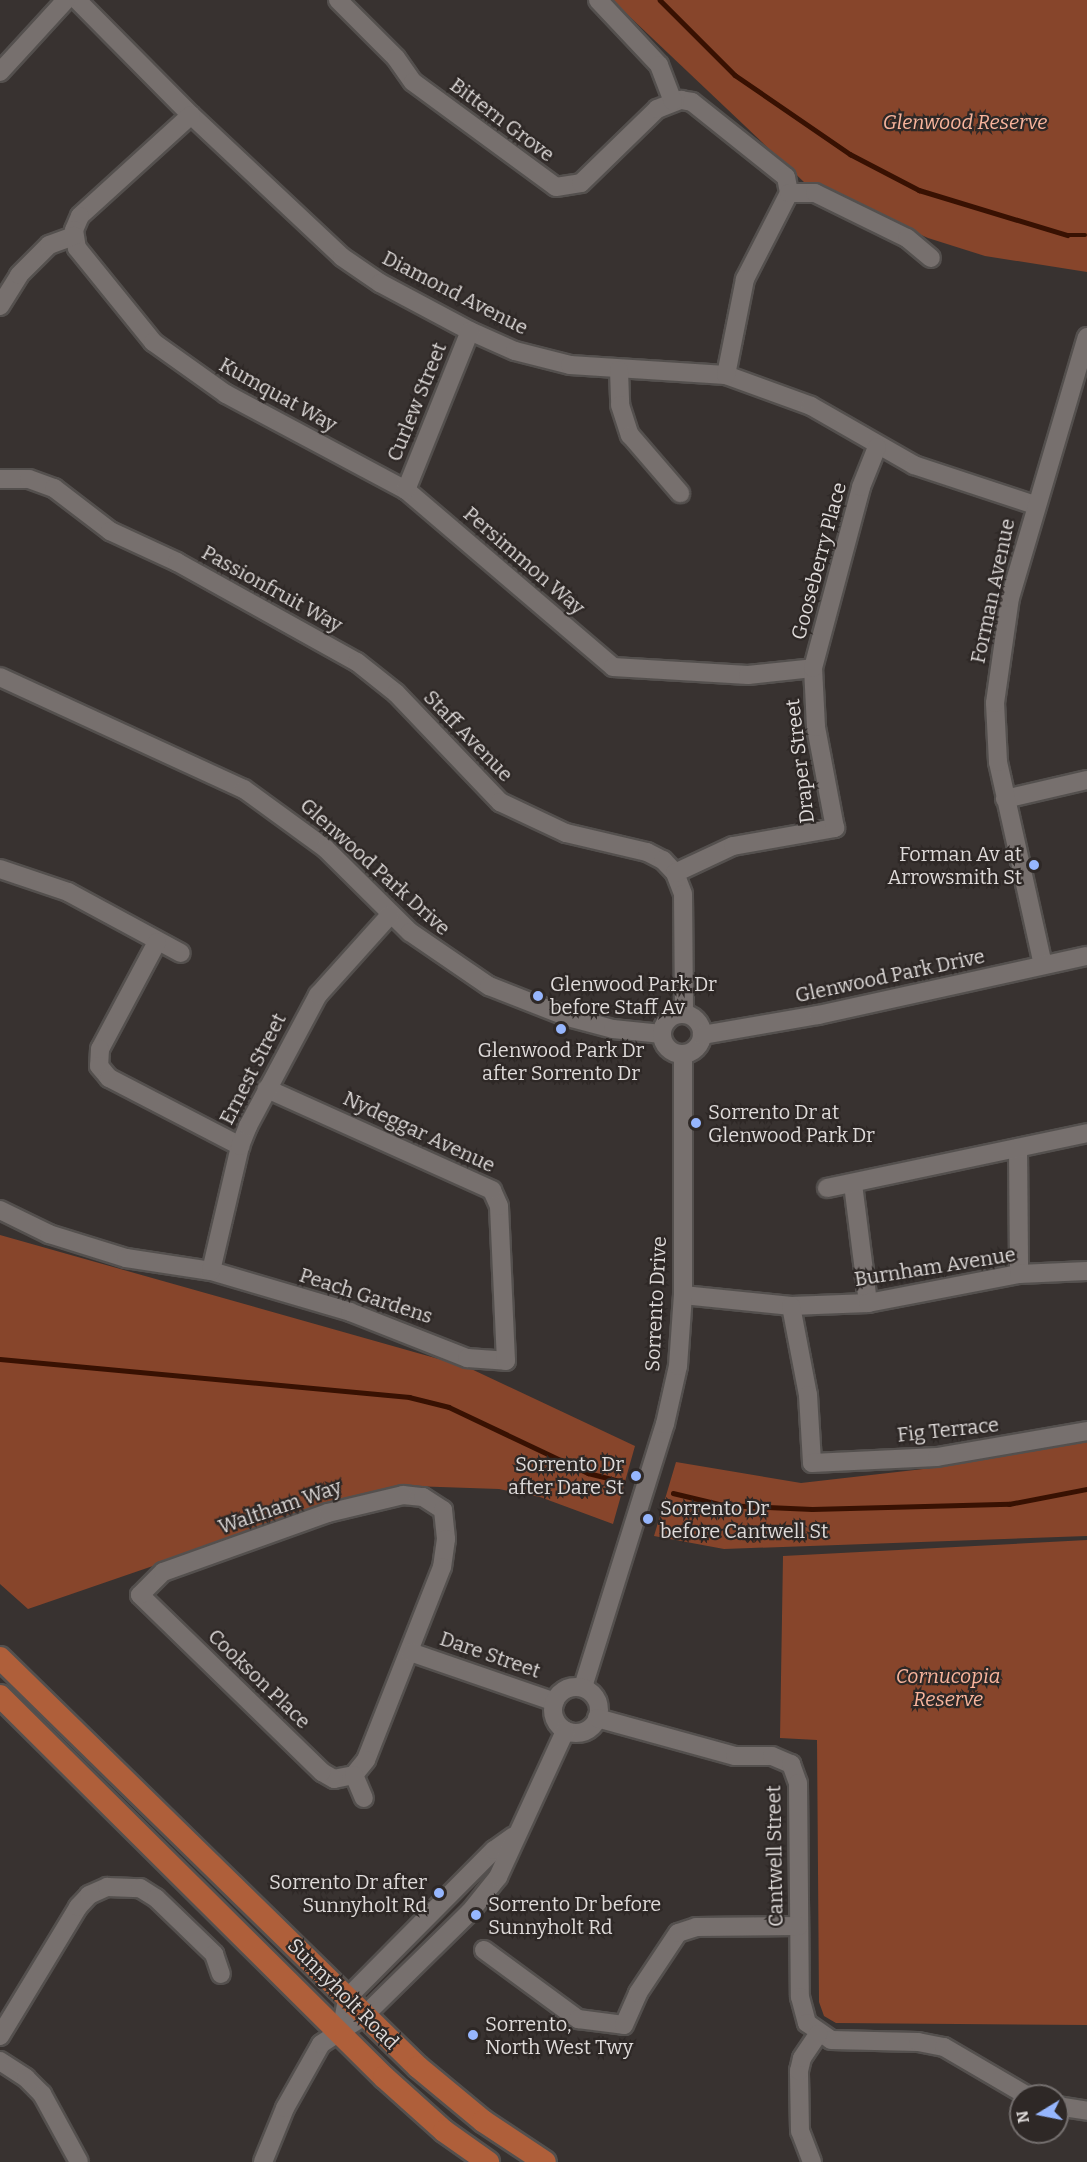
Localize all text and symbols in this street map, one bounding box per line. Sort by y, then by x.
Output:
street label: Bittern Grove [445,73,559,167]
park label: Glenwood Reserve [883,110,1047,134]
street label: Diamond Avenue [378,246,532,340]
street label: Curlew Street [382,339,452,465]
street label: Kumquat Way [215,353,341,437]
street label: Gooseberry Place [786,480,852,642]
street label: Persimmon Way [459,502,589,620]
street label: Forman Avenue [966,516,1020,666]
street label: Passionfruit Way [198,540,346,638]
street label: Staff Avenue [419,685,517,787]
street label: Draper Street [780,697,820,825]
street label: Glenwood Park Drive [295,793,455,941]
place label: Forman Av at Arrowsmith St [888,842,1022,889]
marker: Forman Av at Arrowsmith St [1027,858,1041,872]
street label: Glenwood Park Drive [793,944,987,1008]
place label: Glenwood Park Dr before Staff Av [550,972,717,1019]
marker: Glenwood Park Dr before Staff Av [531,989,545,1003]
street label: Ernest Street [215,1009,291,1129]
marker: Glenwood Park Dr after Sorrento Dr [554,1022,568,1036]
place label: Glenwood Park Dr after Sorrento Dr [478,1038,644,1085]
street label: Nydeggar Avenue [339,1086,499,1178]
place label: Sorrento Dr at Glenwood Park Dr [708,1100,875,1147]
marker: Sorrento Dr at Glenwood Park Dr [689,1116,703,1130]
street label: Sorrento Drive [640,1236,672,1372]
street label: Burnham Avenue [853,1242,1017,1292]
street label: Peach Gardens [296,1263,436,1329]
street label: Fig Terrace [896,1413,1000,1447]
place label: Sorrento Dr after Dare St [508,1452,624,1499]
marker: Sorrento Dr after Dare St [629,1469,643,1483]
street label: Waltham Way [215,1475,345,1539]
place label: Sorrento Dr before Cantwell St [660,1496,828,1543]
marker: Sorrento Dr before Cantwell St [641,1512,655,1526]
street label: Cookson Place [203,1624,315,1734]
street label: Dare Street [437,1627,543,1683]
park label: Cornucopia Reserve [896,1665,1000,1712]
street label: Cantwell Street [762,1785,788,1927]
place label: Sorrento Dr after Sunnyholt Rd [269,1870,427,1917]
marker: Sorrento Dr after Sunnyholt Rd [432,1886,446,1900]
place label: Sorrento Dr before Sunnyholt Rd [488,1892,661,1939]
marker: Sorrento Dr before Sunnyholt Rd [469,1908,483,1922]
street label: Sunnyholt Road [282,1933,404,2055]
place label: Sorrento, North West Twy [485,2012,633,2059]
marker: Sorrento, North West Twy [466,2028,480,2042]
north arrow [1009,2084,1069,2144]
text: N [1012,2109,1033,2125]

